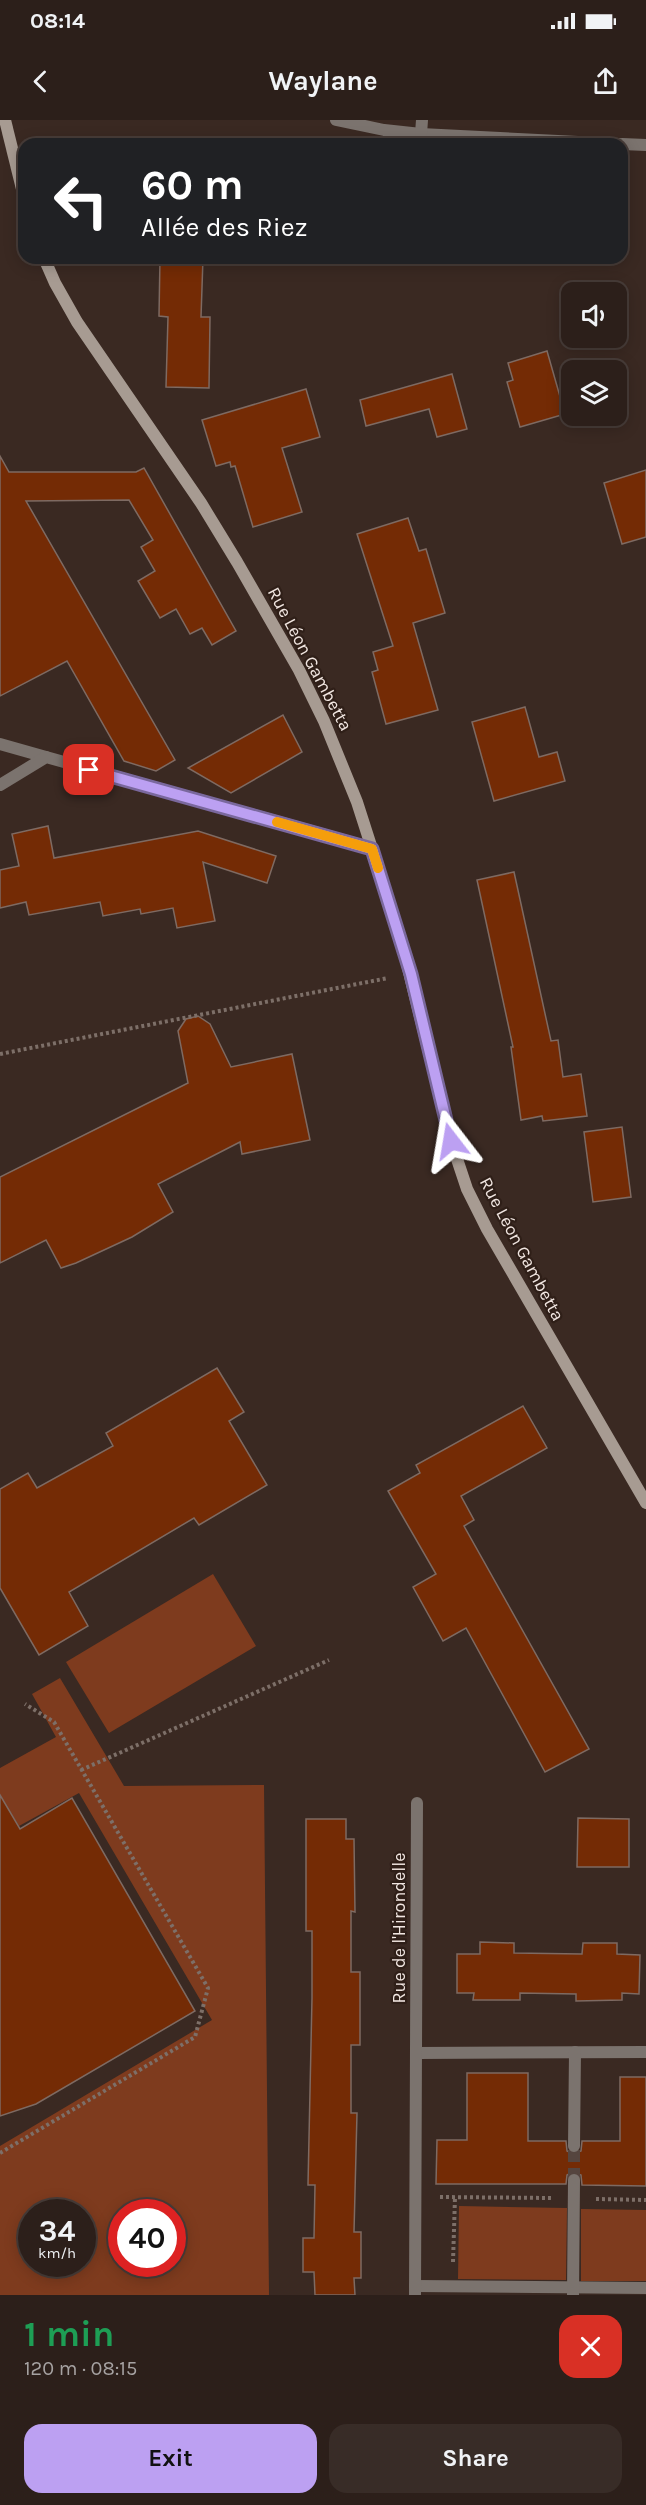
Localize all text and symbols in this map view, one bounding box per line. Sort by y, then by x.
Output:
text: 08:14 [30,8,85,34]
icon: back [24,65,57,98]
text: Waylane [268,65,378,97]
icon: share [589,65,622,98]
text: 60 m [141,160,244,210]
icon: left [42,162,120,240]
text: Allée des Riez [141,211,308,243]
map controls [561,282,627,426]
button: sound [561,282,627,348]
button: layers [561,360,627,426]
street label: Rue Léon Gambetta [263,583,357,735]
pin [63,744,114,795]
icon: arrive [72,753,105,786]
position arrow [419,1109,483,1173]
street label: Rue Léon Gambetta [475,1173,569,1325]
street label: Rue de l'Hirondelle [388,1853,410,2003]
speed limit sign: 40 [108,2199,186,2277]
text: 34 [39,2213,75,2249]
text: km/h [38,2244,76,2262]
text: 1 min [24,2313,114,2355]
button: close [559,2315,622,2378]
text: 120 m · 08:15 [24,2357,137,2380]
button: Exit [24,2424,317,2493]
button: Share [329,2424,622,2493]

